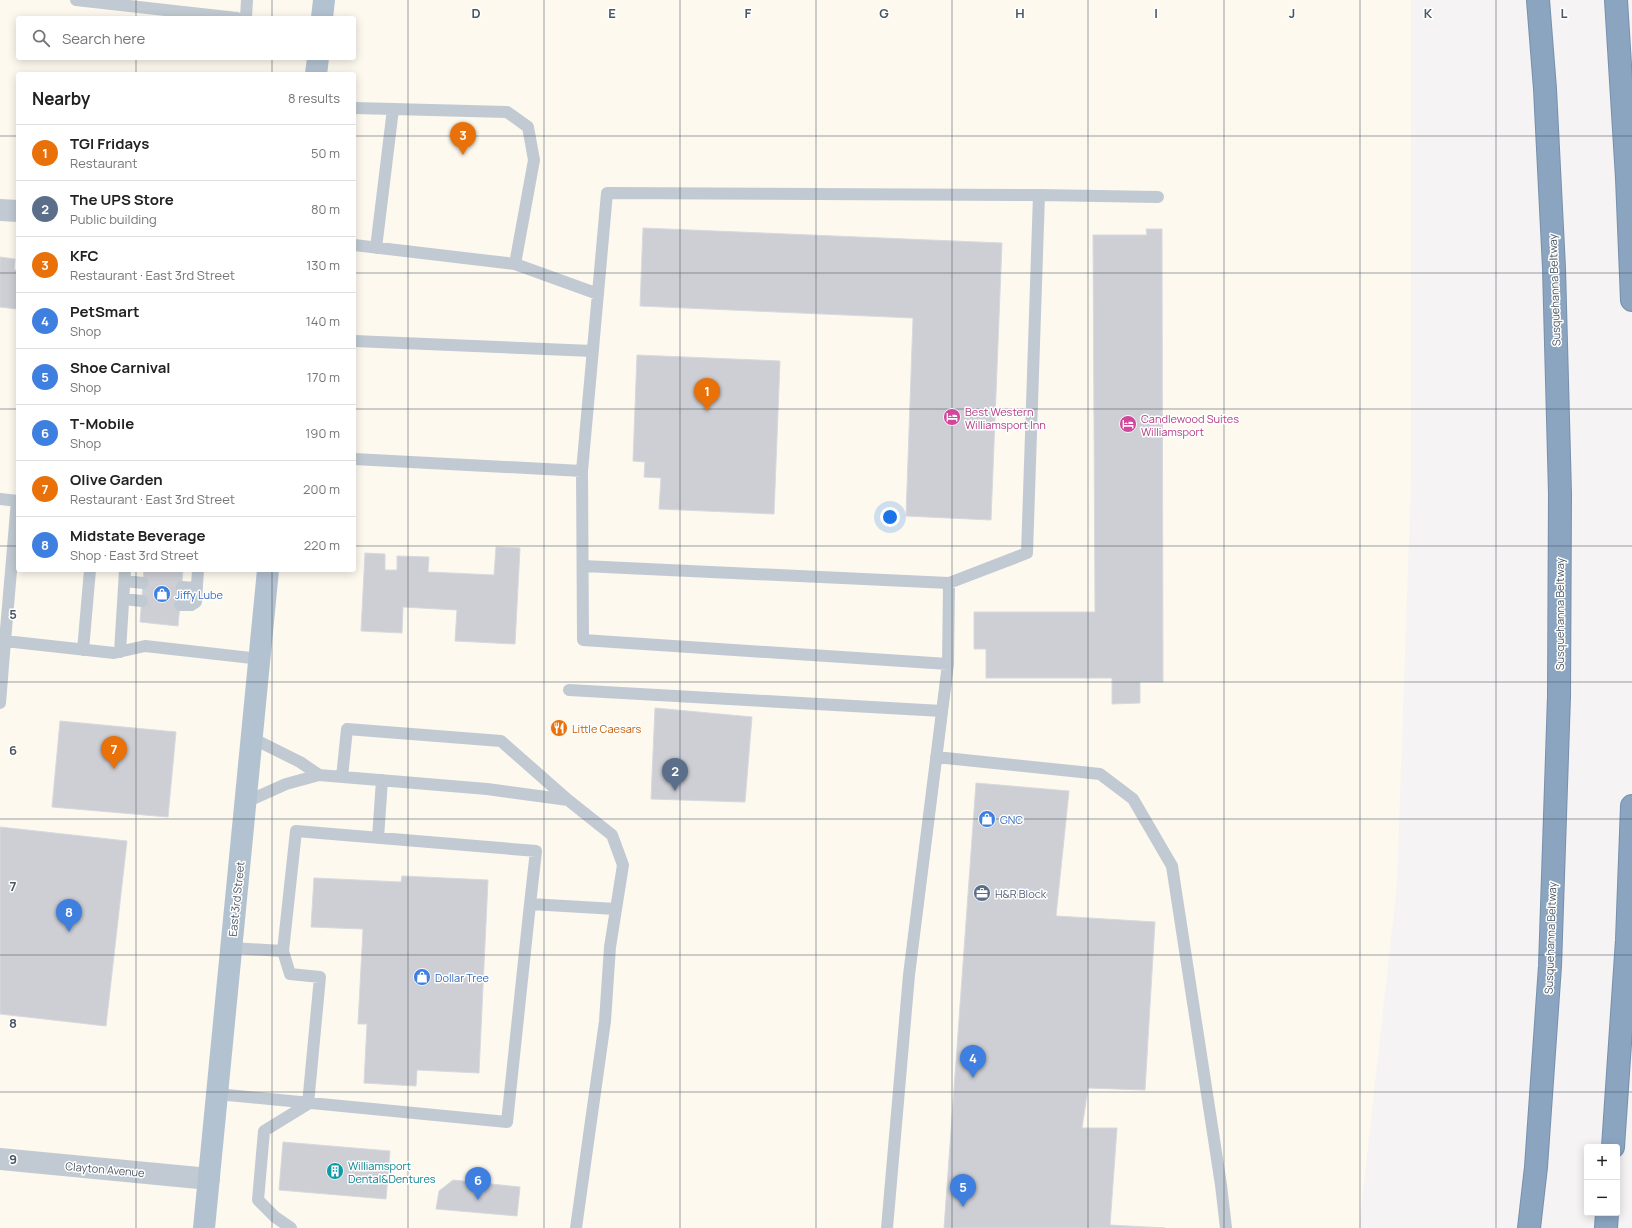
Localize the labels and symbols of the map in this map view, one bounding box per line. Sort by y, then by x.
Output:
text: D [471,4,481,22]
text: E [608,4,616,22]
text: F [745,4,752,22]
text: G [879,4,889,22]
text: H [1015,4,1025,22]
text: I [1154,4,1158,22]
text: J [1289,4,1295,22]
text: K [1424,4,1433,22]
text: L [1561,4,1568,22]
pin: 3 [450,122,476,155]
street label: Susquehanna Beltway [1545,233,1563,346]
pin: 1 [694,378,720,411]
place label: Best Western Williamsport Inn [965,404,1046,432]
hotel icon: Best Western Williamsport Inn [942,407,962,427]
place label: Candlewood Suites Williamsport [1141,411,1239,439]
hotel icon: Candlewood Suites Williamsport [1118,414,1138,434]
your location [880,507,900,527]
street label: Susquehanna Beltway [1552,558,1567,670]
shop icon: Jiffy Lube [152,584,172,604]
place label: Jiffy Lube [175,587,224,602]
text: 5 [9,605,17,623]
restaurant icon: Little Caesars [549,718,569,738]
place label: Little Caesars [572,721,642,736]
pin: 7 [101,736,127,769]
text: 6 [9,741,17,759]
pin: 2 [662,758,688,791]
shop icon: GNC [977,809,997,829]
place label: GNC [1000,812,1023,827]
street label: East 3rd Street [225,861,247,937]
text: 7 [10,877,17,895]
street label: Susquehanna Beltway [1541,881,1559,994]
office icon: H&R Block [972,883,992,903]
place label: H&R Block [995,886,1047,901]
pin: 8 [56,899,82,932]
shop icon: Dollar Tree [412,967,432,987]
place label: Dollar Tree [435,970,490,985]
text: 8 [9,1014,17,1032]
pin: 4 [960,1045,986,1078]
text: 9 [9,1150,17,1168]
street label: Clayton Avenue [65,1158,146,1180]
place label: Williamsport Dental&Dentures [348,1158,436,1186]
building icon: Williamsport Dental&Dentures [325,1161,345,1181]
pin: 6 [465,1167,491,1200]
pin: 5 [950,1174,976,1207]

